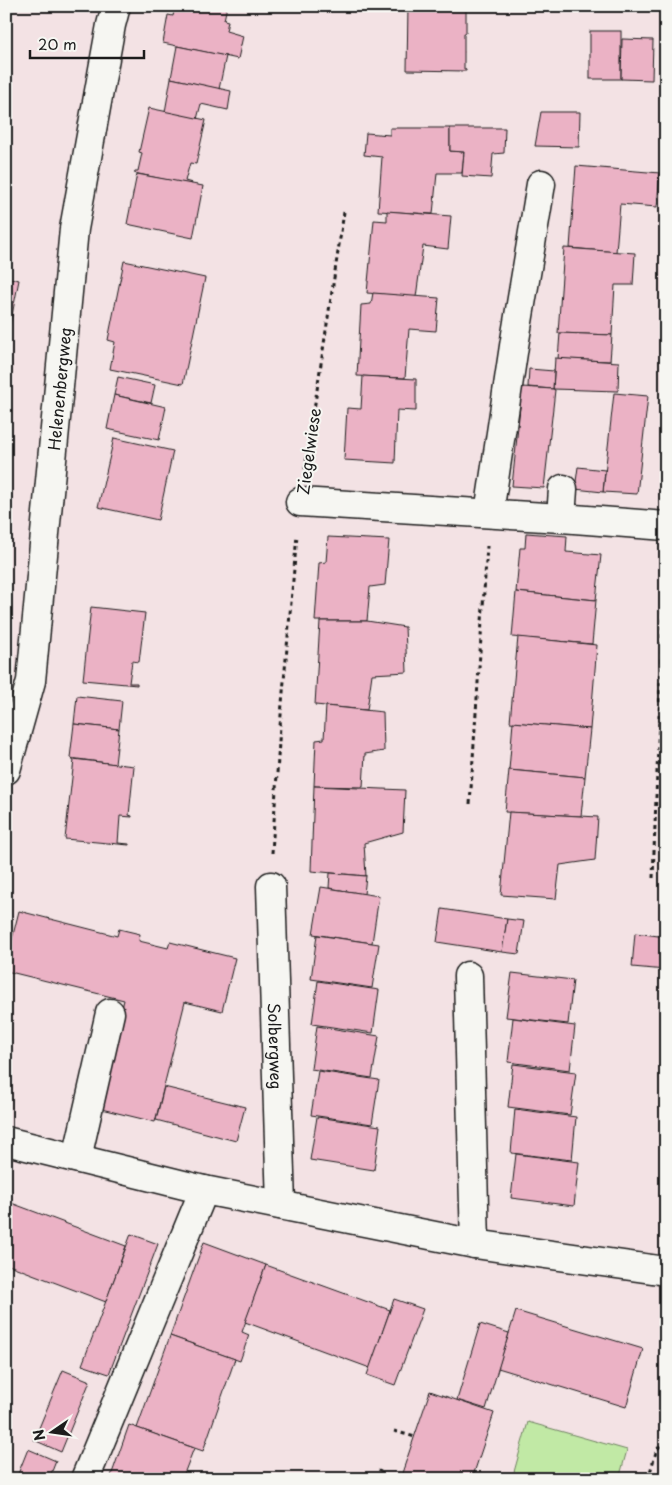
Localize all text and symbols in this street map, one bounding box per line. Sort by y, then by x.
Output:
scale bar [30,28,144,60]
text: 20 m [38,32,77,55]
street label: Helenenbergweg [41,326,77,452]
street label: Ziegelwiese [290,406,326,496]
street label: Solbergweg [263,1002,289,1090]
north arrow [28,1408,78,1458]
text: N [27,1427,50,1443]

